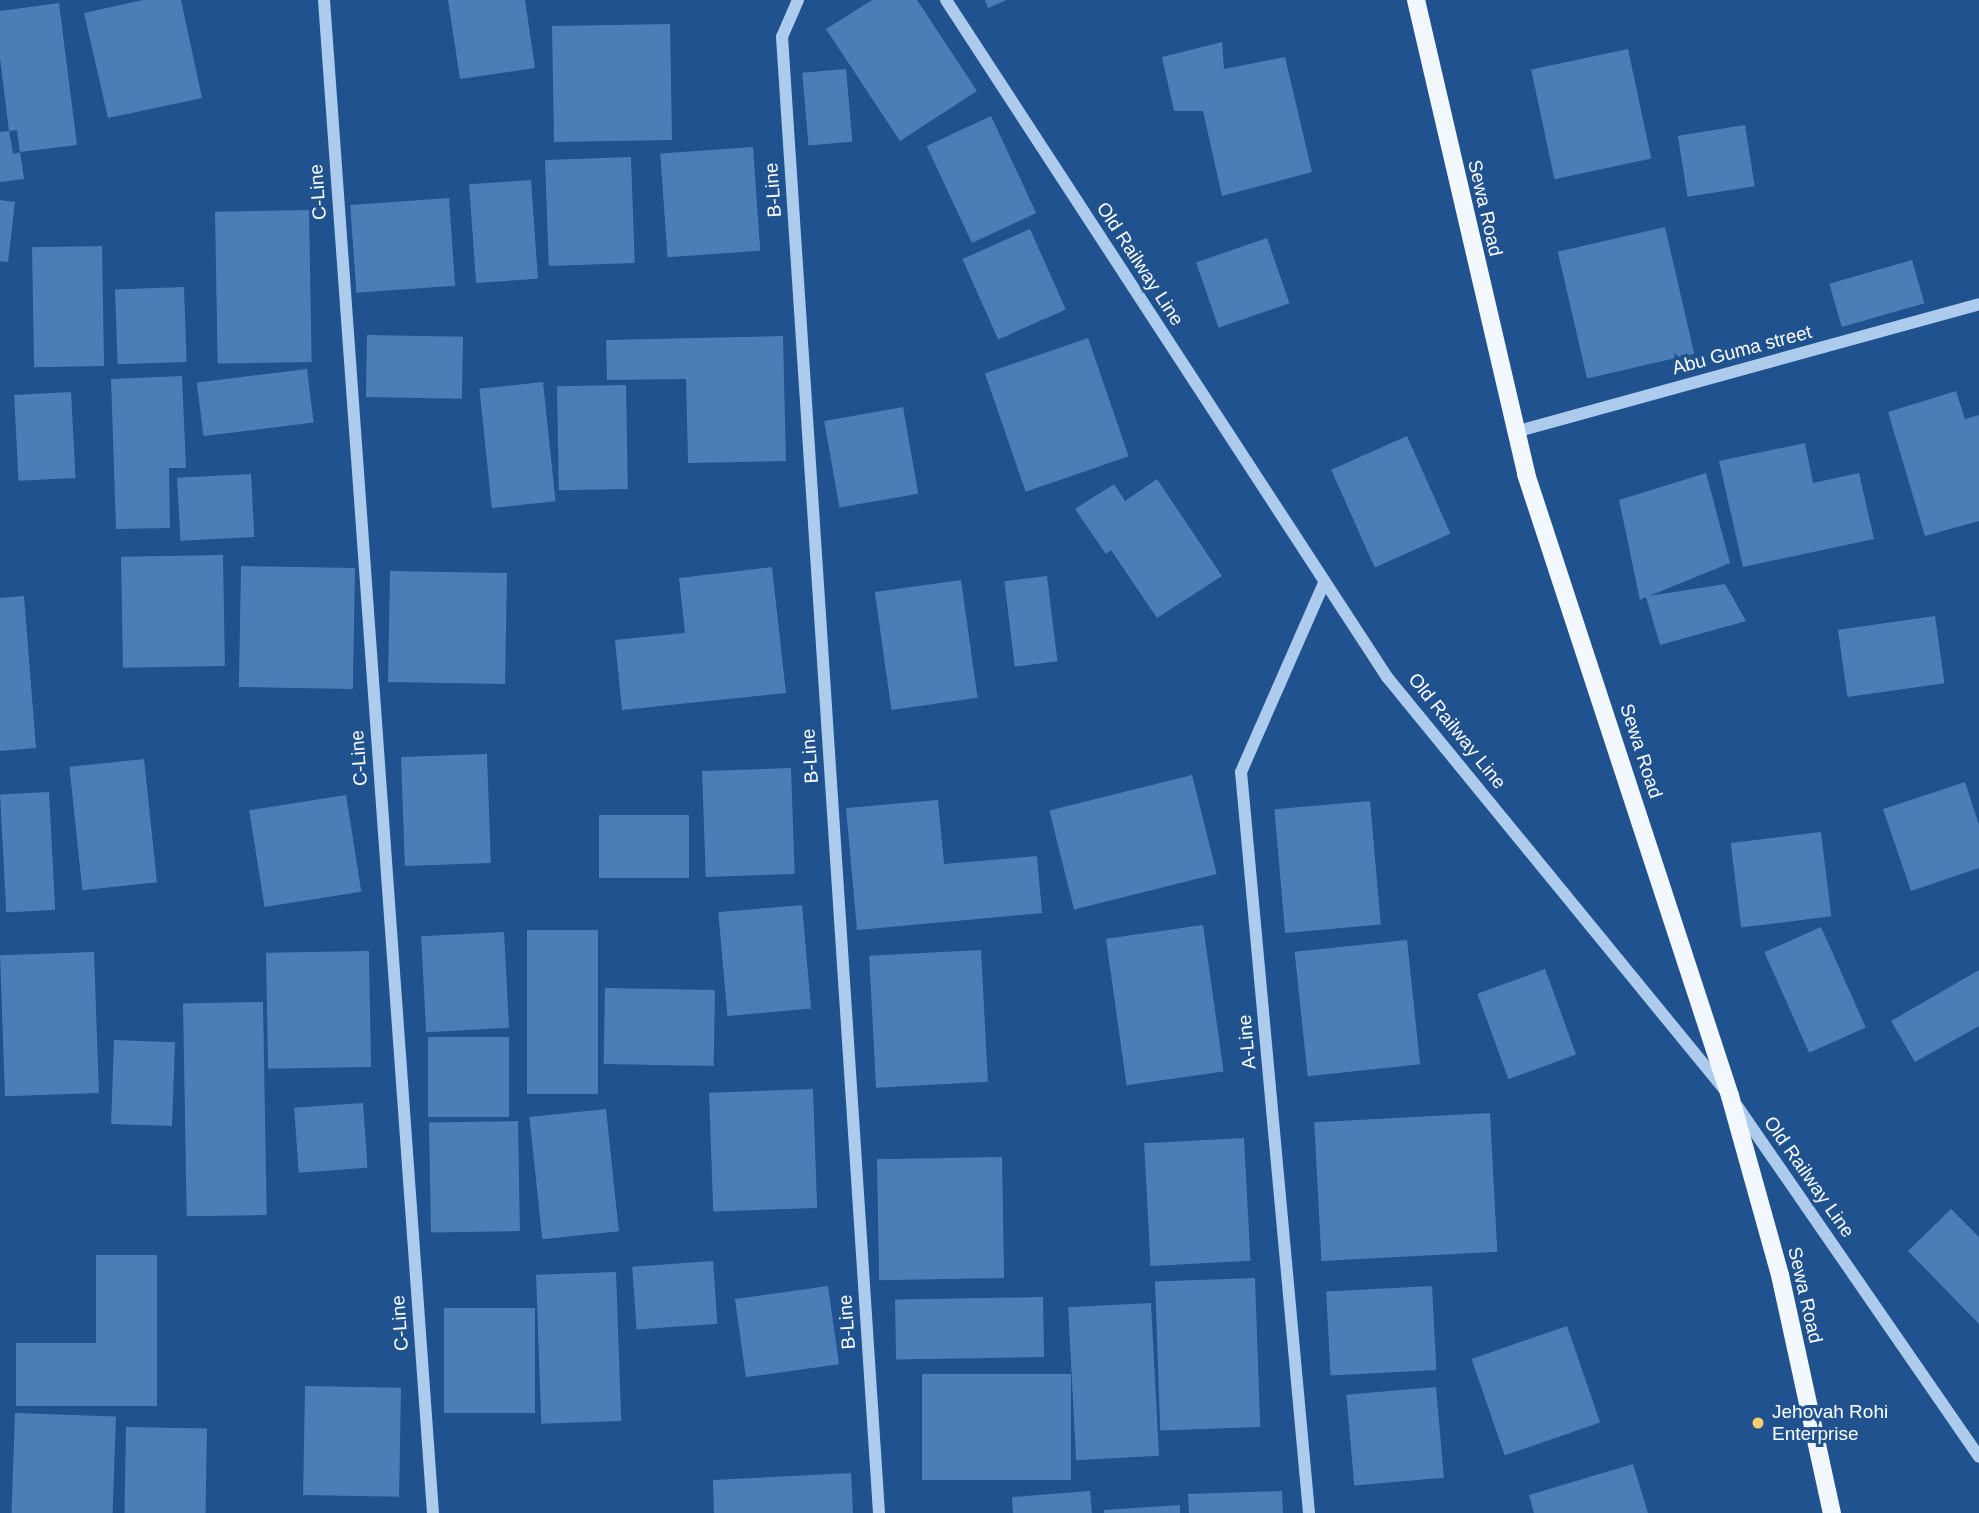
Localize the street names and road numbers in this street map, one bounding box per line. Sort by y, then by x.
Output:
street label: Sewa Road [1463,158,1507,258]
street label: B-Line [760,162,786,218]
street label: C-Line [305,163,331,221]
street label: Old Railway Line [1092,198,1188,330]
street label: Abu Guma street [1670,320,1814,380]
street label: Old Railway Line [1403,668,1511,794]
street label: Sewa Road [1615,701,1667,801]
street label: B-Line [797,728,823,784]
street label: C-Line [346,729,372,787]
street label: A-Line [1233,1014,1261,1070]
street label: Old Railway Line [1759,1112,1859,1242]
street label: Sewa Road [1783,1245,1827,1345]
street label: C-Line [387,1294,413,1352]
street label: B-Line [834,1294,860,1350]

